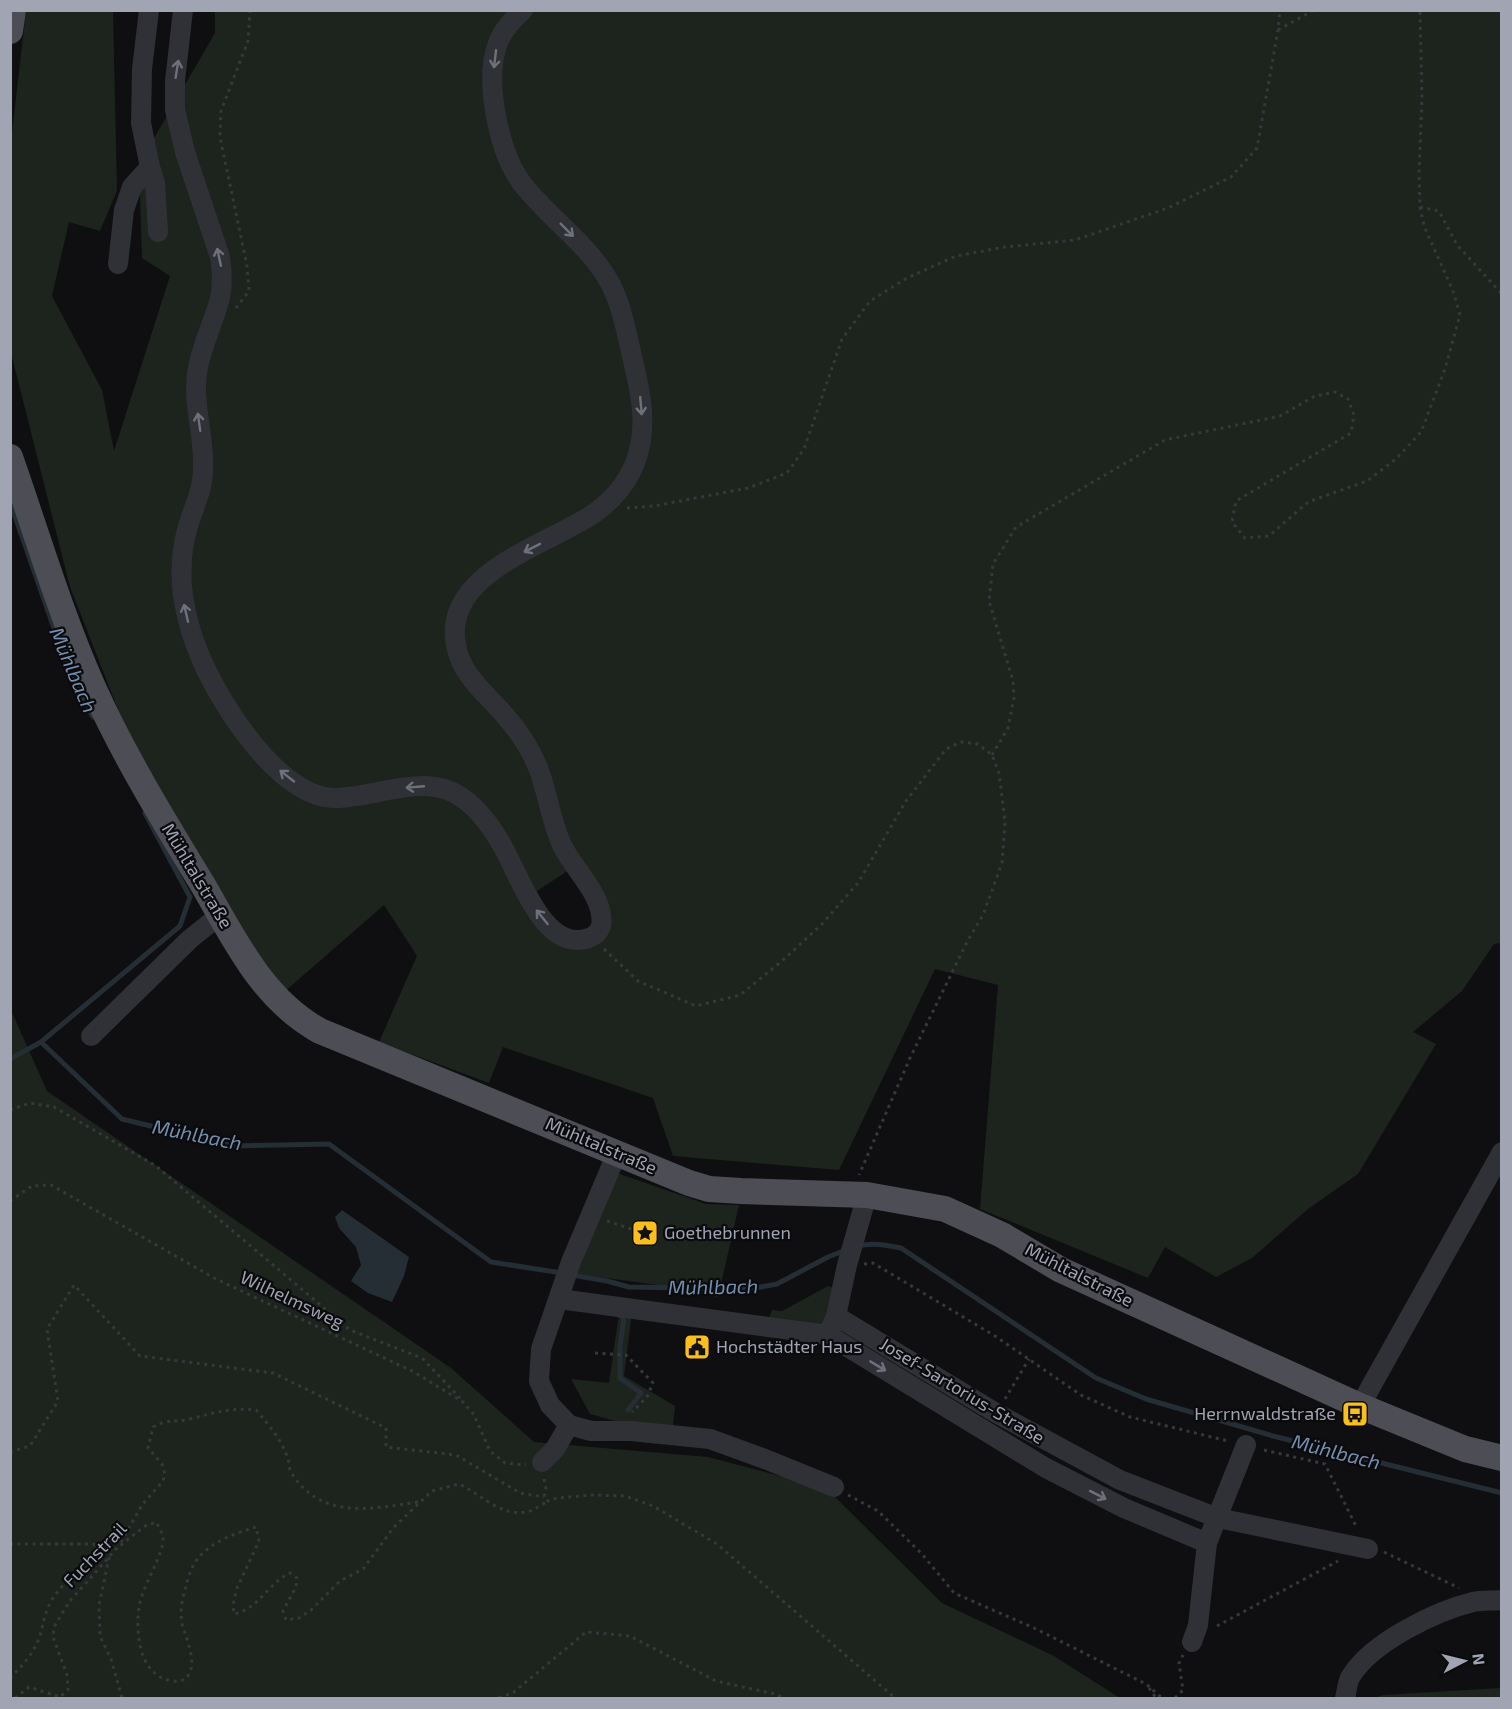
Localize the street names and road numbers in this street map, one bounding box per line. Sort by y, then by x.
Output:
street label: Mühltalstraße [158,819,238,932]
street label: Mühltalstraße [542,1112,660,1178]
street label: Mühltalstraße [1022,1237,1137,1311]
street label: Wilhelmsweg [237,1266,348,1333]
street label: Josef-Sartorius-Straße [876,1332,1049,1448]
street label: Fuchstrail [58,1517,131,1591]

